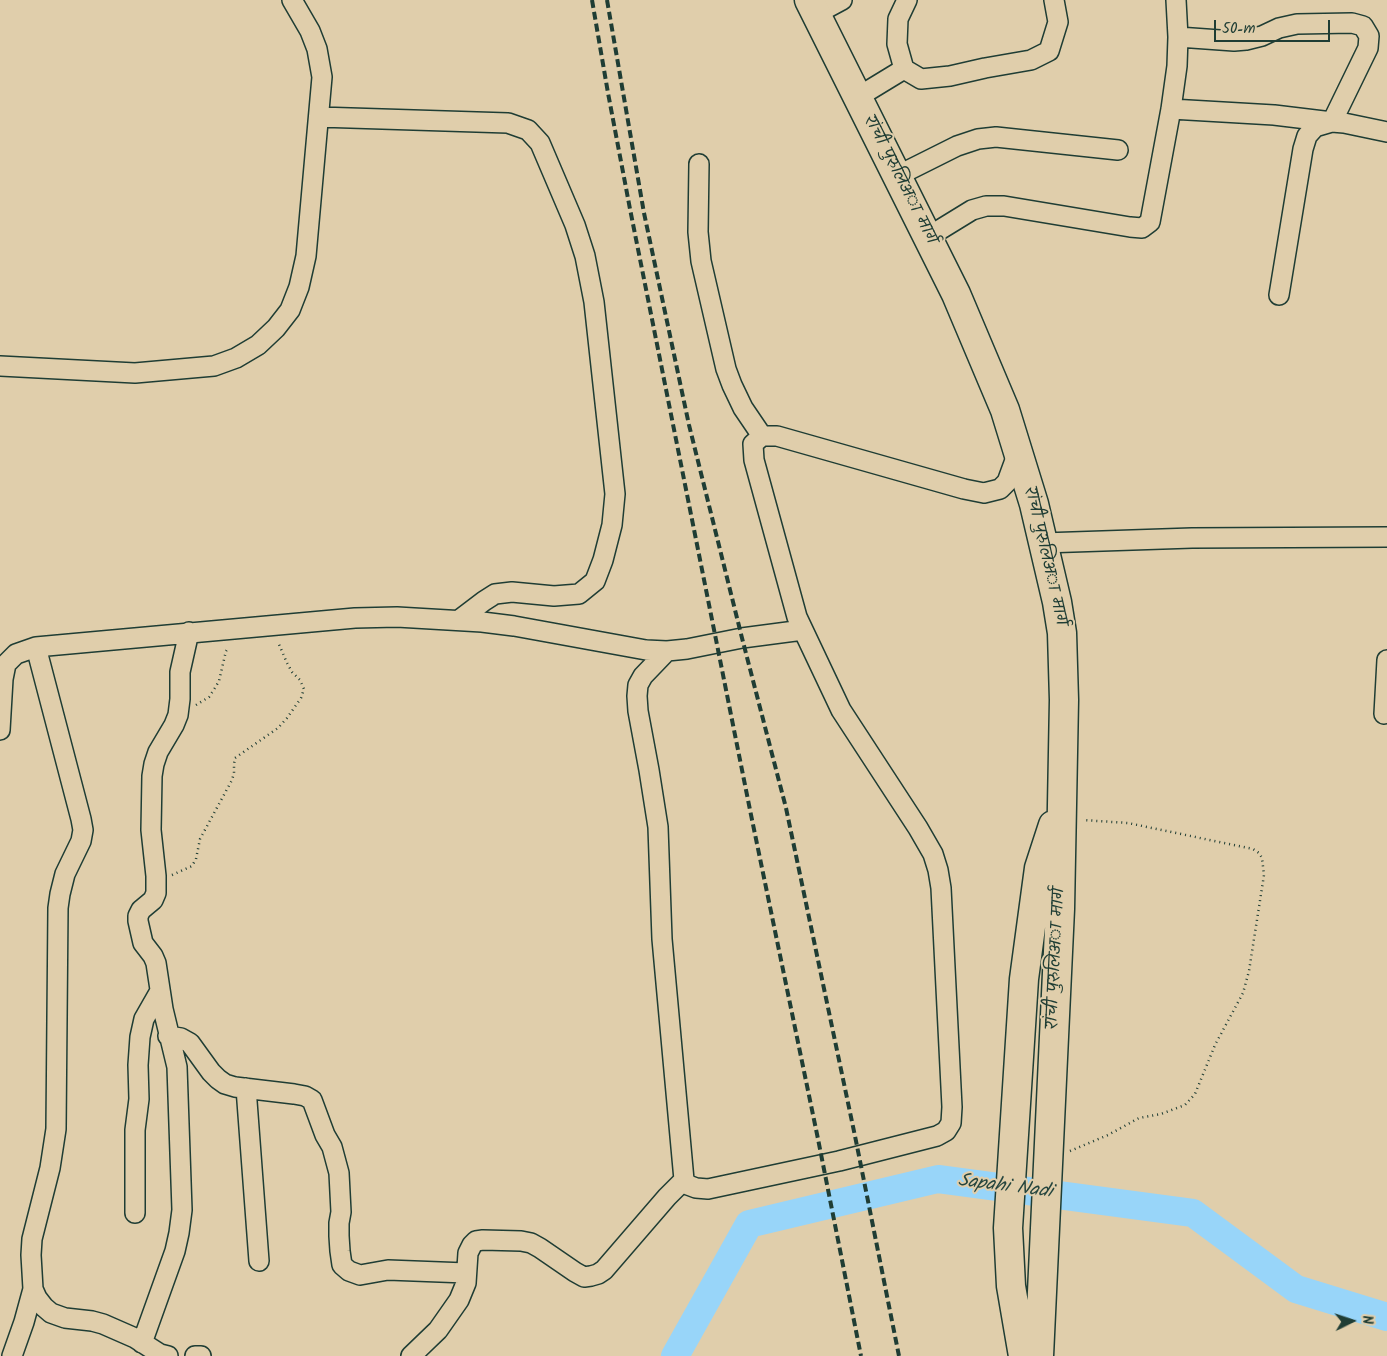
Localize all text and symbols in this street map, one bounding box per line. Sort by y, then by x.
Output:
scale bar [1217,10,1333,42]
text: 50 m [1222,17,1256,41]
street label: रांची पुरुलिअा मार्ग [857,112,941,248]
street label: रांची पुरुलिअा मार्ग [1018,485,1070,627]
street label: रांची पुरुलिअा मार्ग [1043,888,1071,1030]
water label: Sapahi Nadi [956,1171,1054,1205]
north arrow [1327,1296,1377,1346]
text: N [1356,1315,1378,1325]

